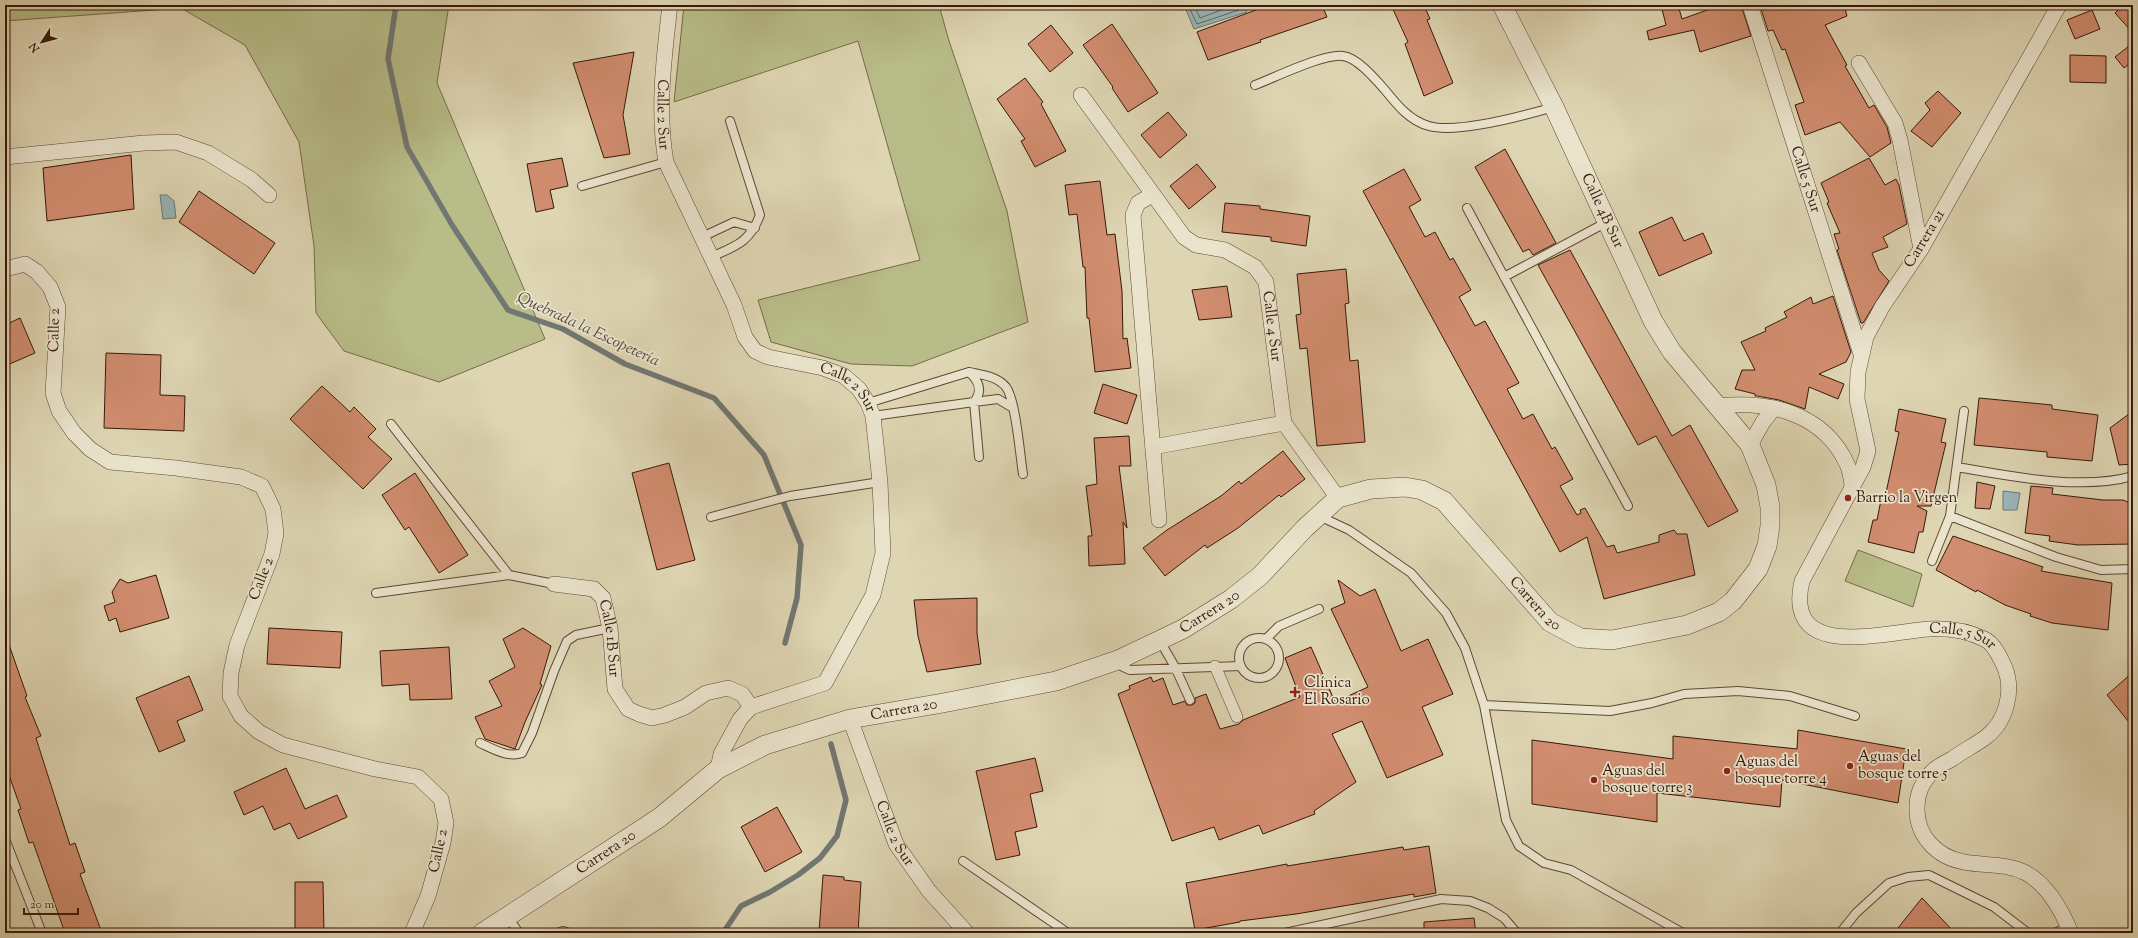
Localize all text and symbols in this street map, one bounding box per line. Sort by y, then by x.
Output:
north arrow [22,22,62,62]
text: N [26,39,44,56]
street label: Calle 2 Sur [651,79,675,151]
street label: Calle 5 Sur [1785,143,1826,216]
street label: Calle 4B Sur [1575,170,1629,252]
street label: Carrera 21 [1899,206,1951,272]
water label: Quebrada la Escopetería [513,287,663,373]
street label: Calle 4 Sur [1257,290,1287,363]
street label: Calle 2 [44,308,66,352]
street label: Calle 2 Sur [817,357,881,415]
place label: Barrio la Virgen [1856,488,1958,509]
marker: Barrio la Virgen [1843,493,1853,503]
street label: Calle 2 [244,555,280,603]
street label: Carrera 20 [1504,572,1564,636]
street label: Carrera 20 [1176,585,1244,639]
street label: Calle 1B Sur [593,597,625,678]
street label: Calle 5 Sur [1929,618,2002,654]
place label: Clínica El Rosario [1304,673,1370,711]
marker: Clínica El Rosario [1289,686,1301,698]
street label: Carrera 20 [869,694,939,726]
place label: Aguas del bosque torre 5 [1858,747,1947,785]
place label: Aguas del bosque torre 4 [1735,752,1827,790]
place label: Aguas del bosque torre 3 [1602,761,1692,799]
marker: Aguas del bosque torre 5 [1845,761,1855,771]
marker: Aguas del bosque torre 4 [1722,766,1732,776]
marker: Aguas del bosque torre 3 [1589,775,1599,785]
street label: Calle 2 Sur [870,798,919,871]
street label: Carrera 20 [572,825,640,880]
street label: Calle 2 [424,827,454,875]
scale bar [24,890,78,916]
text: 20 m [30,896,55,914]

